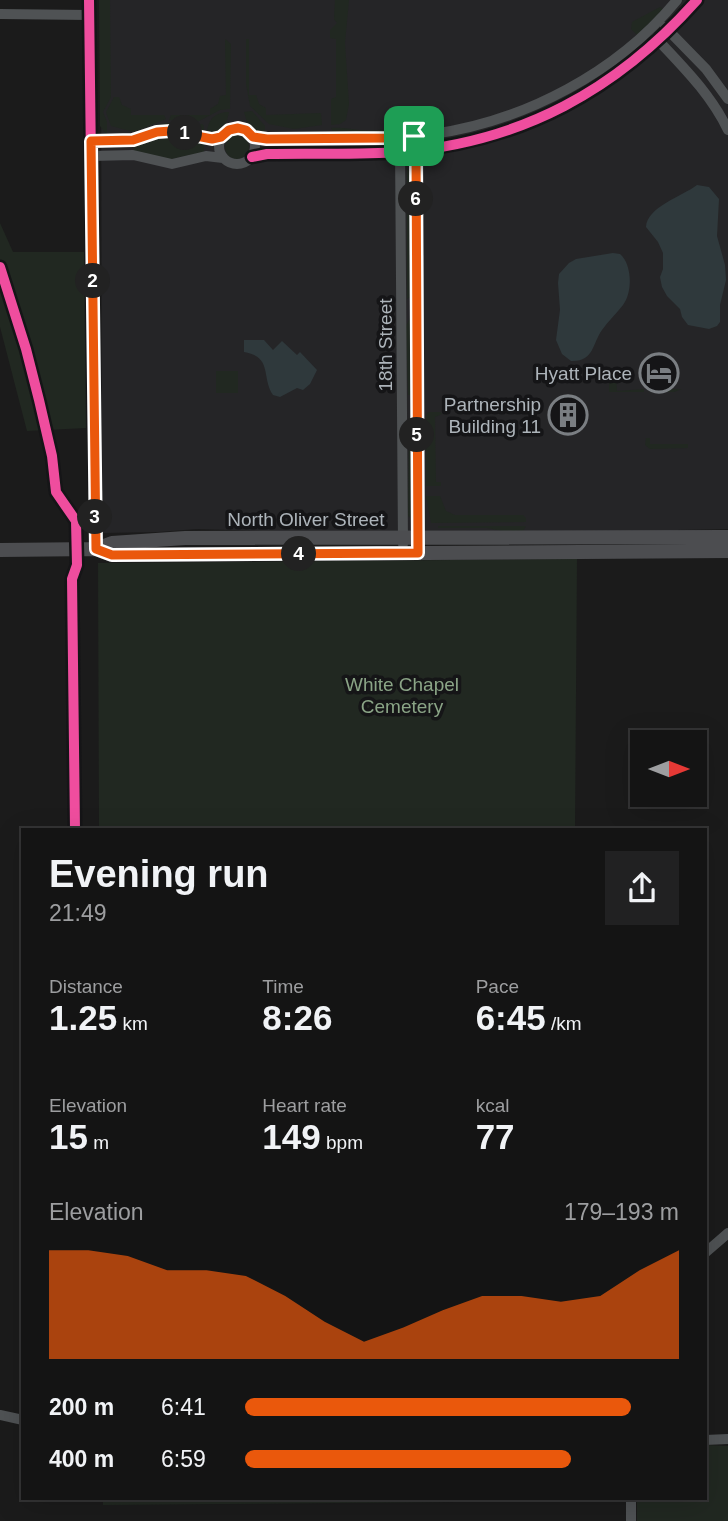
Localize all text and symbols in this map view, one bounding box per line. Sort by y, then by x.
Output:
pin [384,106,444,166]
pin: 1 [168,116,202,150]
icon: arrive [395,117,433,155]
text: 1 [179,122,190,143]
pin: 6 [398,182,434,216]
text: 6 [410,188,421,209]
pin: 2 [76,264,110,298]
text: 2 [87,270,98,291]
street label: 18th Street [375,298,396,391]
hotel icon: Hyatt Place [638,352,680,394]
place label: Hyatt Place [535,363,632,384]
place label: Partnership Building 11 [444,394,541,437]
building icon: Partnership Building 11 [547,394,589,436]
pin: 5 [400,418,434,452]
text: 5 [411,424,422,445]
pin: 3 [78,500,112,534]
text: 3 [89,506,100,527]
street label: North Oliver Street [227,509,385,530]
pin: 4 [282,536,316,572]
text: 4 [293,543,304,564]
park label: White Chapel Cemetery [345,674,459,717]
north arrow [630,730,707,807]
map controls [630,730,707,807]
button: share [605,851,679,925]
text: Evening run [49,853,269,895]
text: 21:49 [49,900,107,926]
text: Distance [49,976,123,997]
text: Time [262,976,304,997]
text: Pace [476,976,519,997]
text: 1.25 [49,998,117,1037]
text: 8:26 [262,998,332,1037]
text: 6:45 [476,998,546,1037]
text: km [117,1013,148,1034]
text: /km [546,1013,582,1034]
text: Elevation [49,1095,127,1116]
text: Heart rate [262,1095,347,1116]
text: kcal [476,1095,509,1116]
text: 15 [49,1117,88,1156]
text: 149 [262,1117,321,1156]
text: 77 [476,1117,515,1156]
text: m [88,1132,109,1153]
text: bpm [321,1132,363,1153]
text: Elevation [49,1199,144,1225]
text: 179–193 m [564,1199,679,1225]
text: 200 m [49,1394,114,1420]
text: 6:41 [161,1394,206,1420]
text: 400 m [49,1446,114,1472]
text: 6:59 [161,1446,206,1472]

